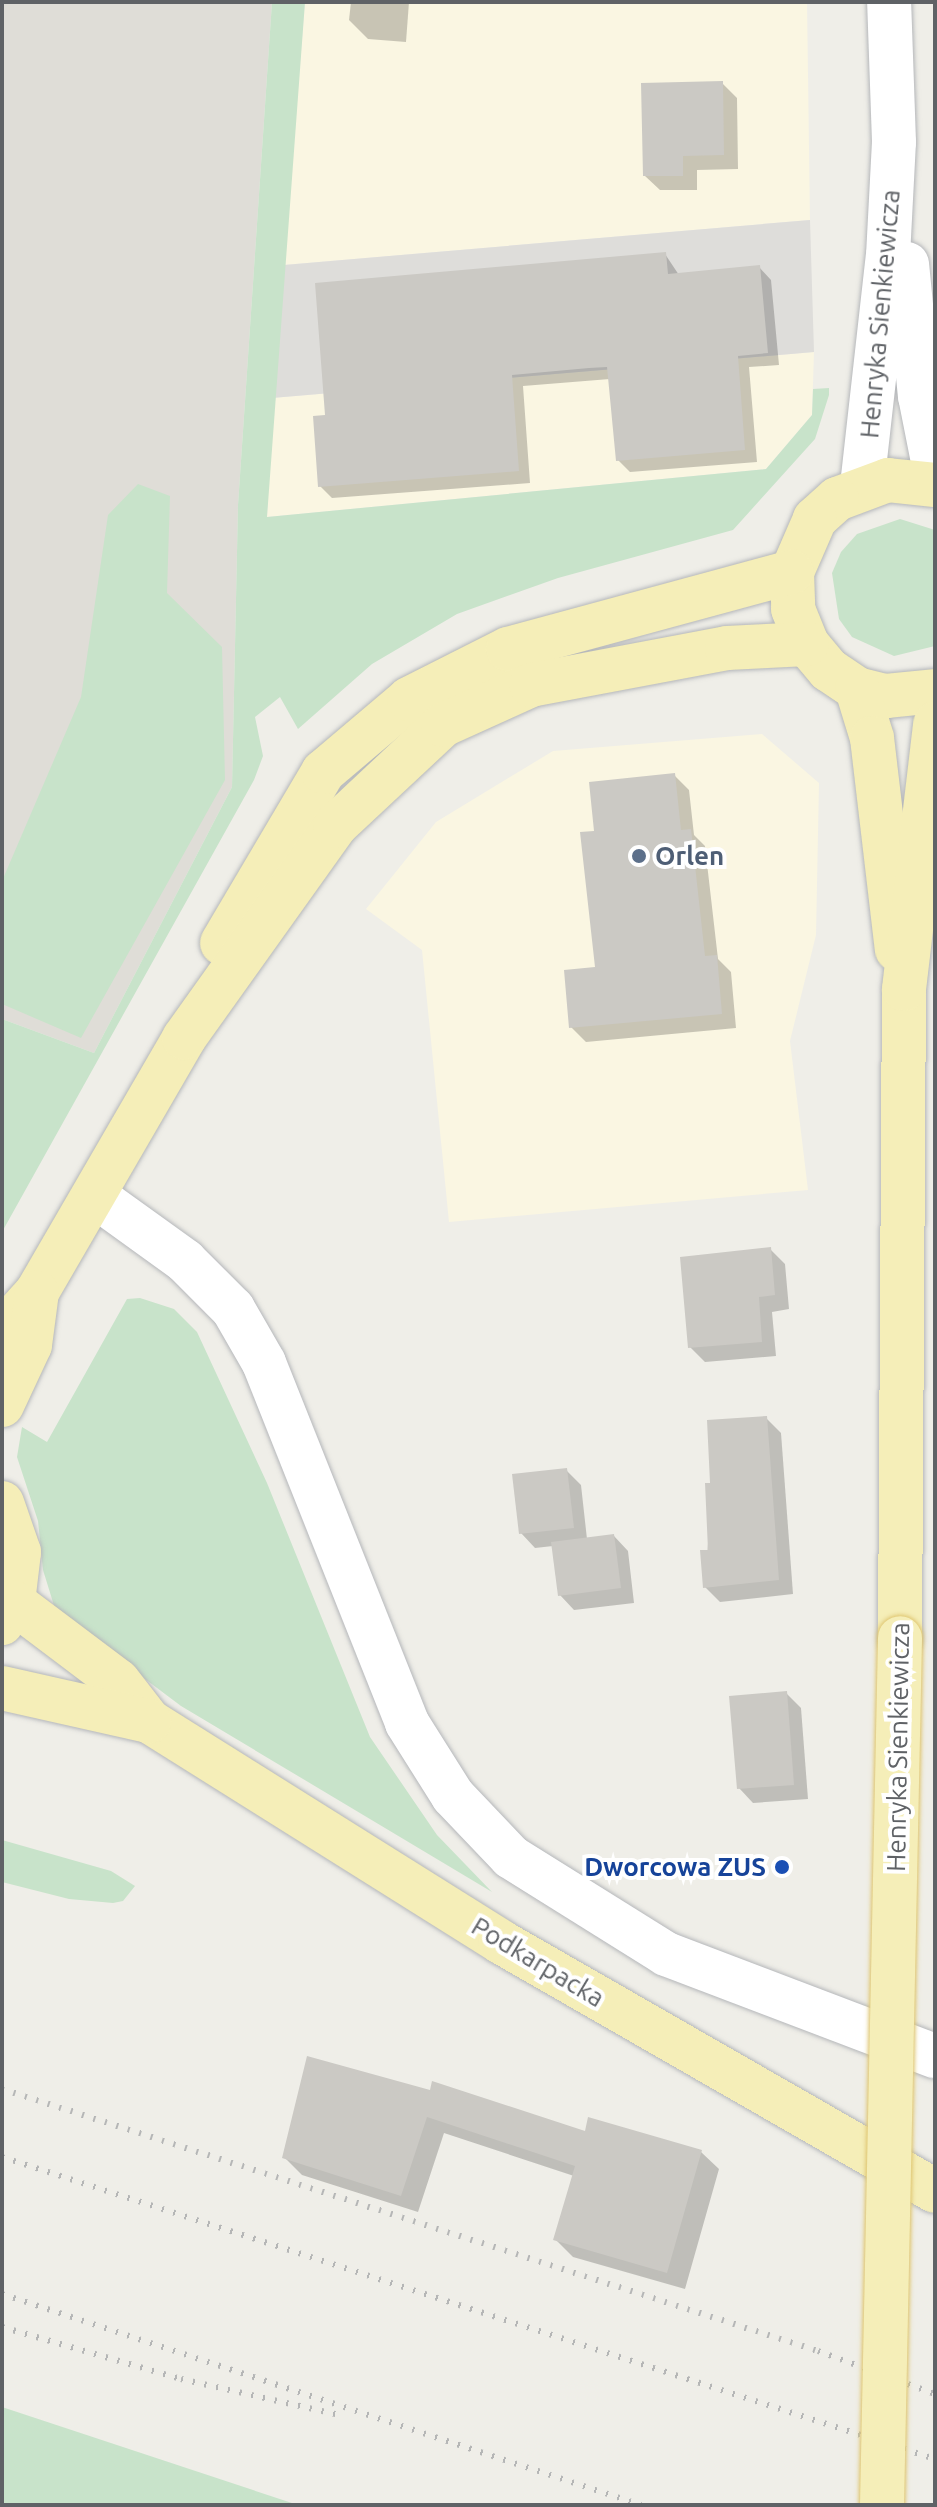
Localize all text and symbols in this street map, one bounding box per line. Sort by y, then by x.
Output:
street label: Henryka Sienkiewicza [854,188,906,440]
place label: Orlen [655,840,724,872]
marker: Orlen [630,847,648,865]
street label: Henryka Sienkiewicza [880,1622,916,1872]
place label: Dworcowa ZUS [584,1851,766,1883]
marker: Dworcowa ZUS [773,1858,791,1876]
street label: Podkarpacka [466,1910,610,2014]

